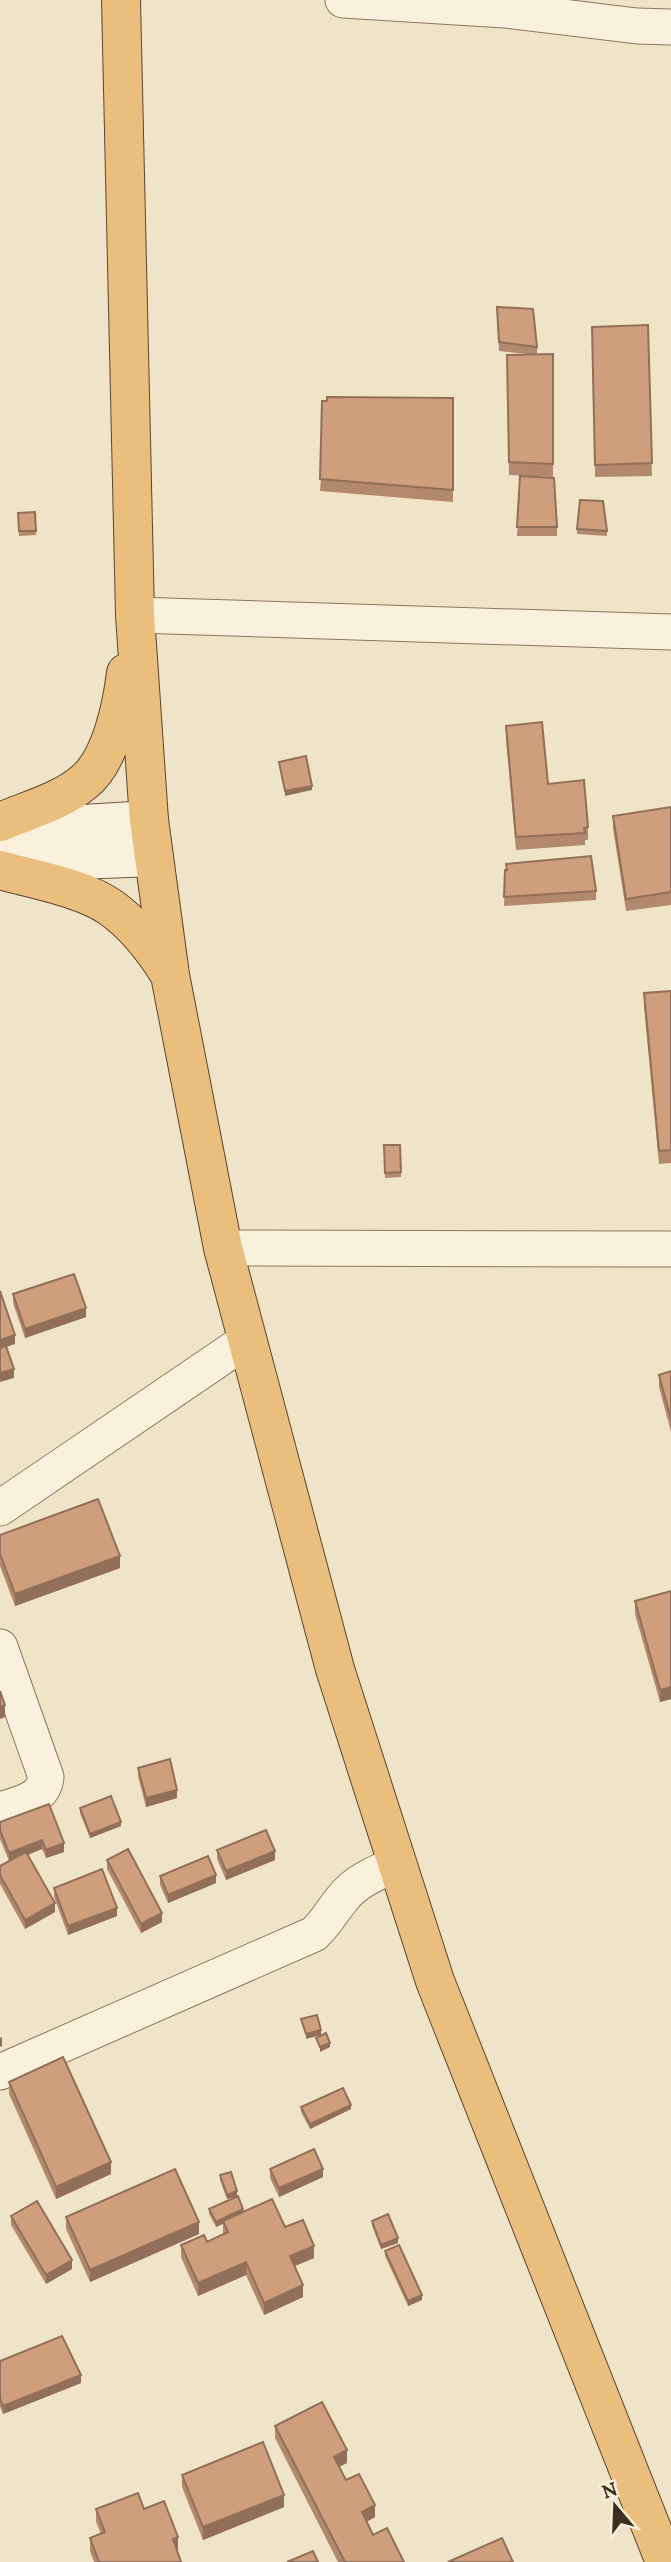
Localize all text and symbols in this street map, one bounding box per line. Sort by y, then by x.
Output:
north arrow [580,2471,650,2541]
text: N [599,2476,621,2504]

